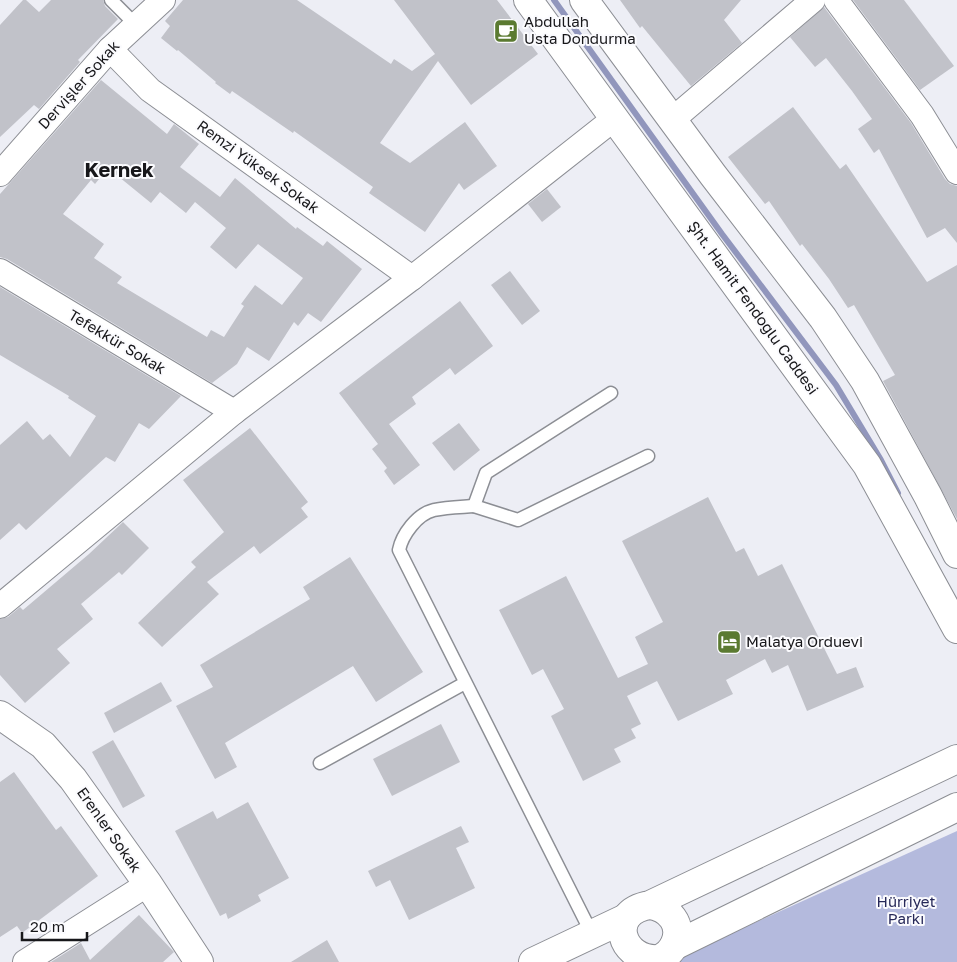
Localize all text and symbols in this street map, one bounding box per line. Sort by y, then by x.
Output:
place label: Abdullah Usta Dondurma [524,12,636,47]
cafe icon: Abdullah Usta Dondurma [493,18,519,44]
street label: Dervişler Sokak [34,36,123,132]
street label: Remzi Yüksek Sokak [194,116,324,217]
district label: Kernek [84,157,154,181]
street label: Şht. Hamit Fendoğlu Caddesi [685,217,823,398]
street label: Tefekkür Sokak [66,305,170,377]
hotel icon: Malatya Orduevi [716,629,742,655]
place label: Malatya Orduevi [746,632,863,650]
street label: Erenler Sokak [74,783,146,876]
park label: Hürriyet Parkı [877,892,936,927]
scale bar [22,910,88,942]
text: 20 m [30,917,65,935]

